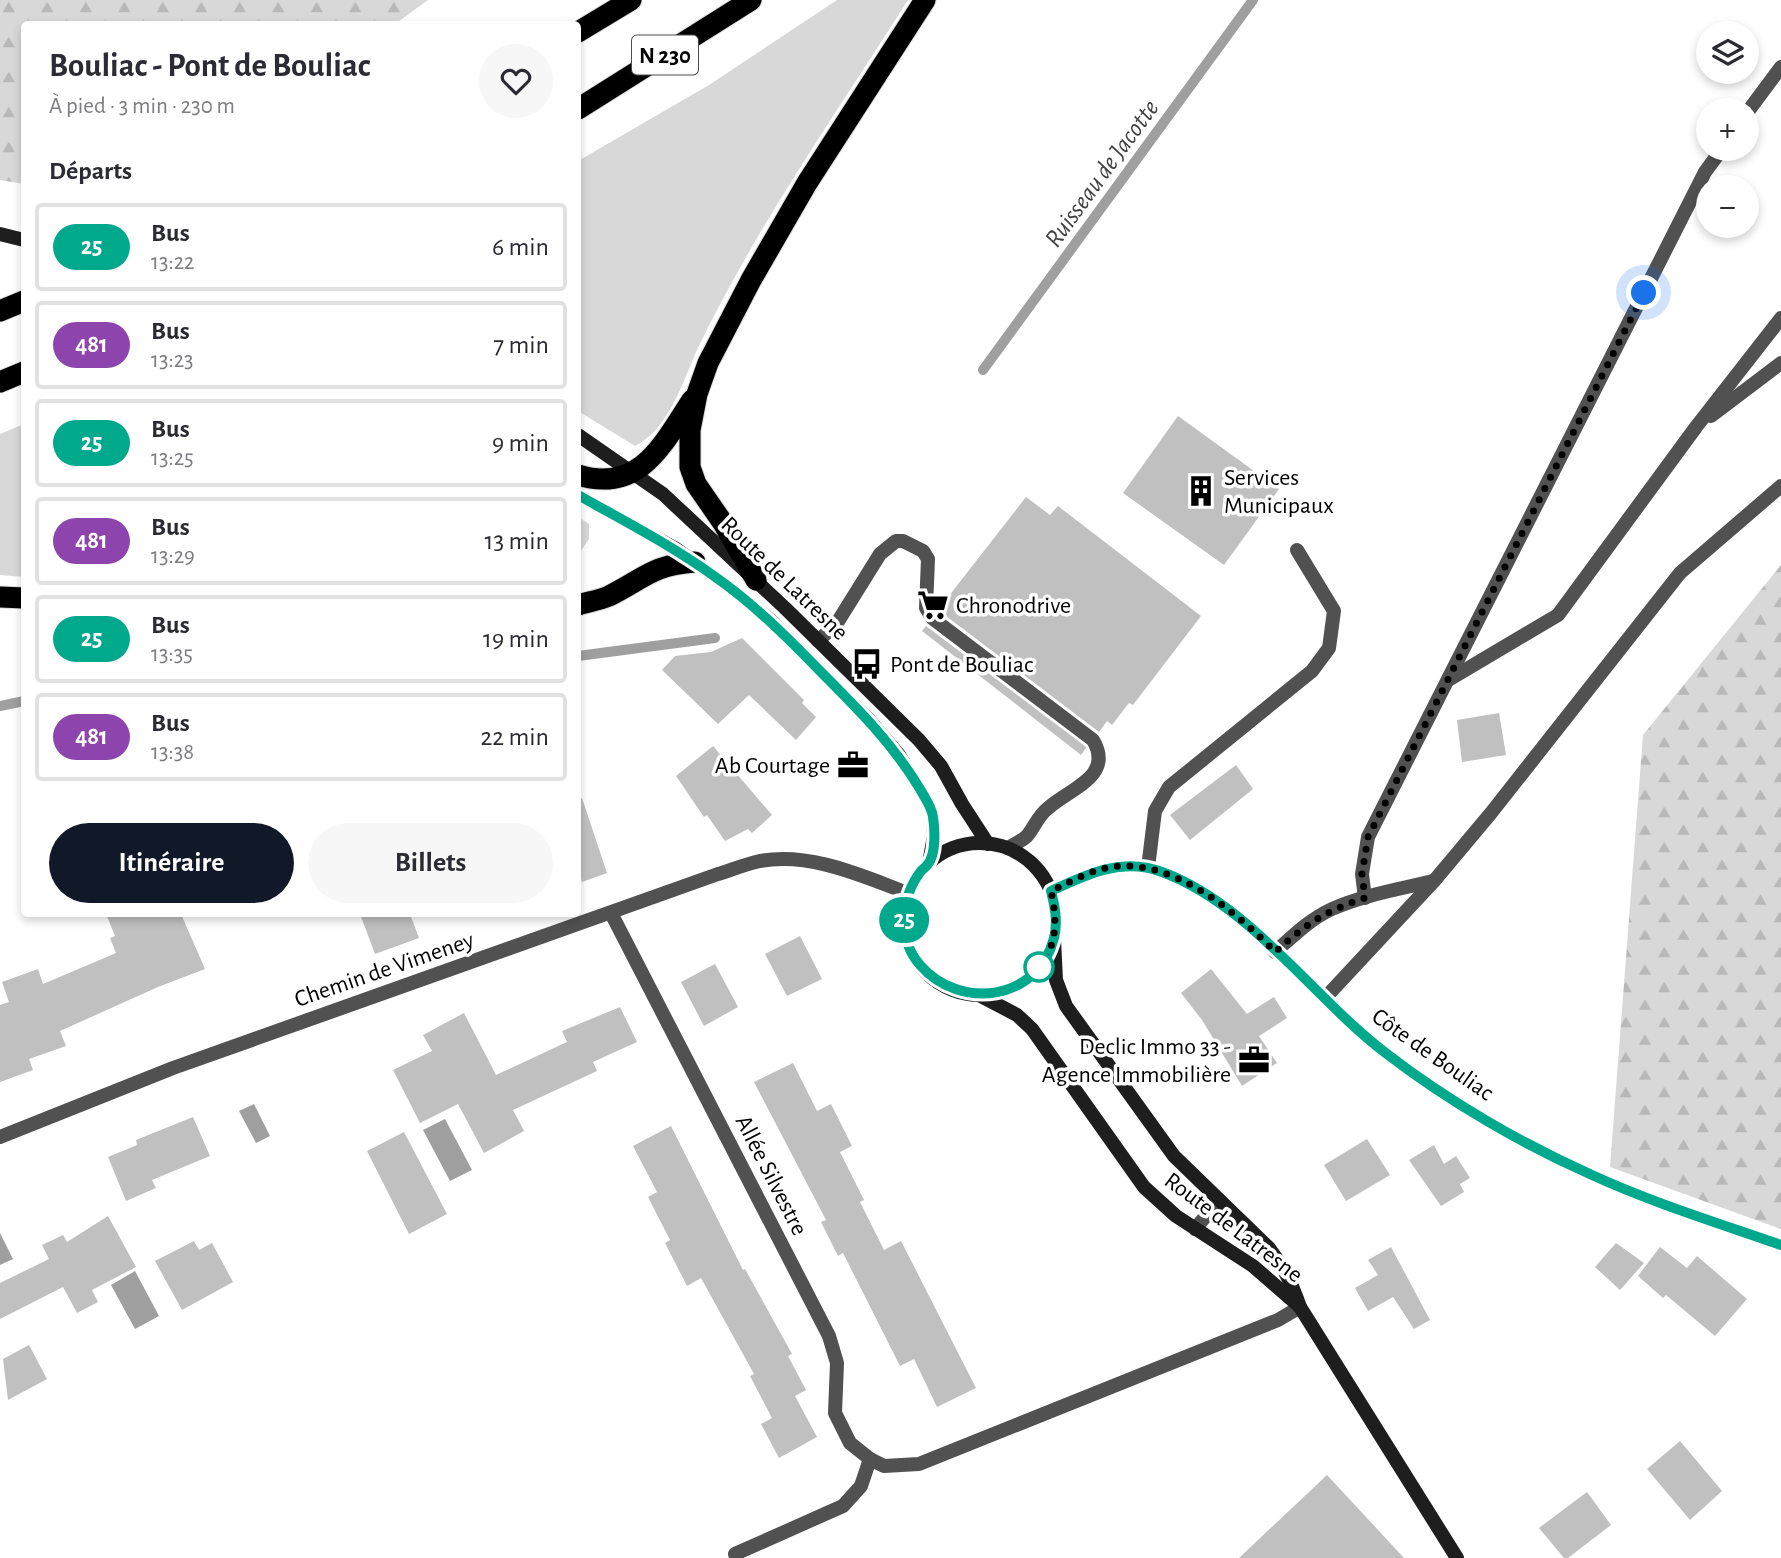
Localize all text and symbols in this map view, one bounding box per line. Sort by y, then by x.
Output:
map controls [1696,21,1759,238]
button: layers [1696,21,1759,84]
road number: N 230 [632,36,698,74]
button: heart [479,44,553,118]
text: Bouliac - Pont de Bouliac [49,50,370,83]
text: À pied · 3 min · 230 m [49,95,235,118]
water label: Ruisseau de Jacotte [1040,95,1164,252]
button: + [1696,98,1759,161]
text: Départs [49,158,132,184]
button: − [1696,175,1759,238]
text: Bus [151,220,190,246]
text: 6 min [492,234,549,260]
text: 25 [81,235,102,259]
text: 13:22 [151,251,195,274]
your location [1626,275,1661,310]
text: Bus [151,318,190,344]
text: 7 min [493,332,549,358]
text: 481 [75,333,108,357]
text: 13:23 [151,349,194,372]
text: Bus [151,416,190,442]
text: 9 min [492,430,549,456]
text: 25 [81,431,102,455]
text: 13:25 [151,447,194,470]
place label: Services Municipaux [1224,466,1334,518]
building icon: Services Municipaux [1184,474,1218,508]
street label: Route de Latresne [716,512,852,645]
text: Bus [151,514,190,540]
text: 13 min [485,528,549,554]
text: 481 [75,529,108,553]
text: 13:29 [151,545,195,568]
supermarket icon: Chronodrive [916,588,950,622]
place label: Chronodrive [956,594,1071,618]
text: Bus [151,612,190,638]
text: 19 min [483,626,549,652]
text: 25 [81,627,102,651]
text: 13:35 [151,643,193,666]
bus stop icon: Pont de Bouliac [850,647,884,681]
place label: Pont de Bouliac [890,653,1033,677]
text: Bus [151,710,190,736]
text: 22 min [481,724,549,750]
text: 481 [75,725,108,749]
text: 13:38 [151,741,194,764]
office icon: Ab Courtage [836,748,870,782]
place label: Ab Courtage [715,754,830,778]
button: Itinéraire [49,823,294,903]
button: Billets [308,823,553,903]
line badge: 25 [872,897,936,943]
text: 25 [893,908,915,932]
street label: Chemin de Vimeney [291,928,477,1012]
unlabelled marker [1024,952,1054,982]
street label: Côte de Bouliac [1367,1004,1498,1105]
place label: Declic Immo 33 - Agence Immobilière [1042,1035,1231,1087]
office icon: Declic Immo 33 - Agence Immobilière [1237,1043,1271,1077]
street label: Allée Silvestre [731,1112,812,1239]
street label: Route de Latresne [1160,1168,1307,1287]

